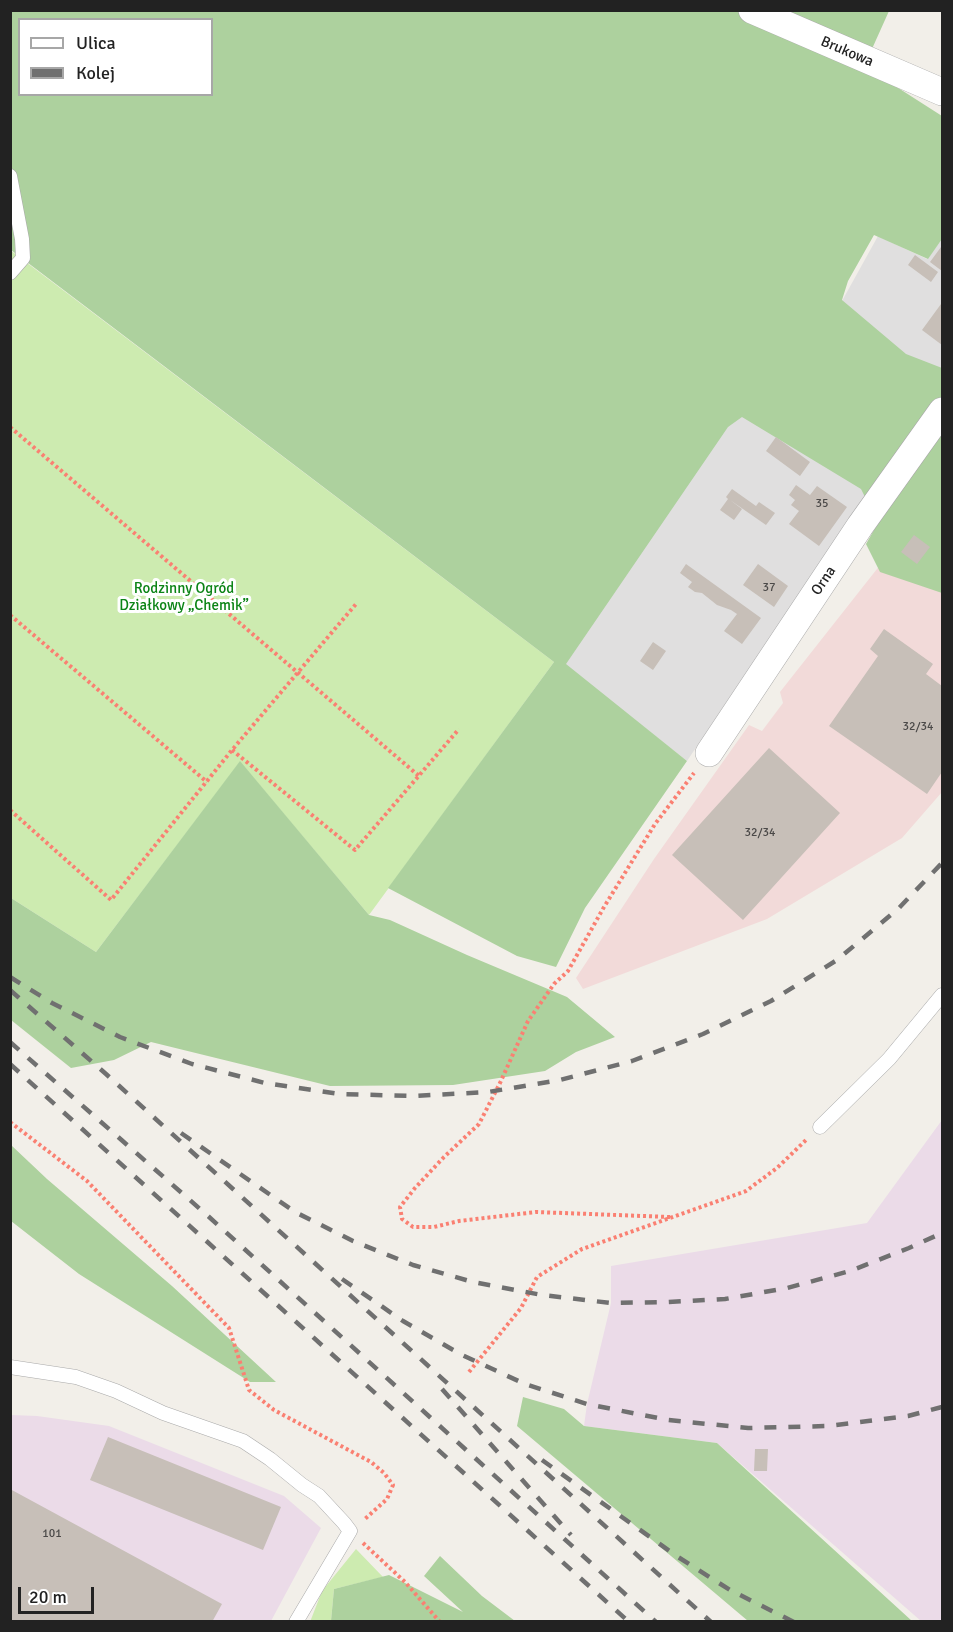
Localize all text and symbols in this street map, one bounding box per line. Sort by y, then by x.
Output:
legend [18,18,213,96]
text: Ulica [76,32,116,54]
street label: Brukowa [818,33,876,71]
text: Kolej [76,62,115,84]
house number: 35 [816,497,828,511]
street label: Orna [808,563,840,599]
park label: Rodzinny Ogród Działkowy „Chemik” [119,580,249,615]
house number: 37 [763,581,775,595]
house number: 32/34 [903,720,933,734]
house number: 32/34 [745,826,775,840]
house number: 101 [42,1527,62,1541]
scale bar [21,1575,98,1613]
text: 20 m [29,1586,67,1608]

